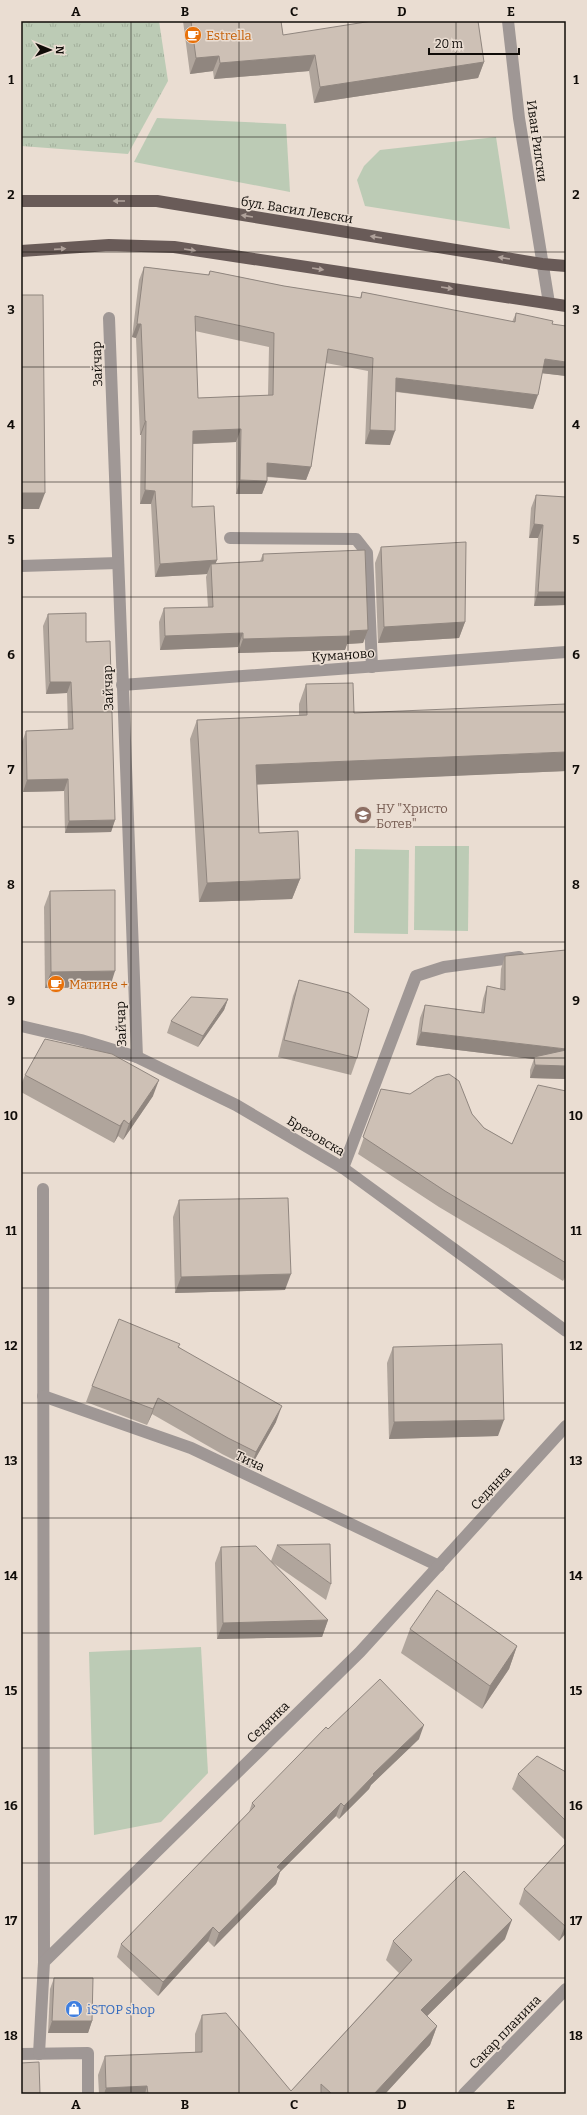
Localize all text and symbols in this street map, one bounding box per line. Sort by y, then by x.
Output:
text: A [71,4,81,19]
text: B [181,4,189,19]
text: C [290,4,298,19]
text: D [397,4,407,19]
text: E [507,4,515,19]
cafe icon: Estrella [183,25,203,45]
place label: Estrella [206,28,252,43]
north arrow [30,30,70,70]
scale bar [429,30,519,56]
text: 20 m [435,37,464,51]
text: N [53,46,66,55]
text: 1 [8,72,14,87]
text: 1 [573,72,579,87]
street label: Иван Рилски [524,99,550,183]
text: 2 [7,187,15,202]
text: 2 [572,187,580,202]
street label: бул. Васил Левски [240,194,355,226]
one-way arrow [112,198,125,204]
one-way arrow [241,213,253,219]
one-way arrow [370,234,382,240]
one-way arrow [54,245,66,252]
one-way arrow [184,247,196,253]
one-way arrow [498,255,510,261]
one-way arrow [312,266,324,272]
one-way arrow [441,285,453,291]
text: 3 [7,302,15,317]
text: 3 [572,302,580,317]
street label: Зайчар [89,341,105,387]
text: 4 [7,417,15,432]
text: 4 [572,417,580,432]
text: 5 [7,532,15,547]
text: 5 [572,532,580,547]
street label: Куманово [311,645,375,665]
text: 6 [7,647,15,662]
text: 6 [572,647,580,662]
street label: Зайчар [100,665,116,711]
text: 7 [8,762,15,777]
text: 7 [573,762,580,777]
place label: НУ "Христо Ботев" [376,801,448,831]
school or university icon: НУ "Христо Ботев" [353,805,373,825]
text: 8 [7,877,15,892]
text: 8 [572,877,580,892]
cafe icon: Матине + [46,974,66,994]
place label: Матине + [69,977,128,992]
text: 9 [7,993,15,1008]
text: 9 [572,993,580,1008]
street label: Зайчар [113,1001,129,1047]
text: 10 [4,1108,18,1123]
text: 10 [569,1108,583,1123]
street label: Брезовска [284,1113,348,1159]
text: 11 [5,1223,17,1238]
text: 11 [570,1223,582,1238]
text: 12 [5,1338,17,1353]
text: 12 [570,1338,582,1353]
street label: Тича [233,1448,267,1474]
text: 13 [4,1453,18,1468]
text: 13 [569,1453,583,1468]
street label: Седянка [468,1463,514,1513]
text: 14 [4,1568,18,1583]
text: 14 [569,1568,583,1583]
text: 15 [5,1683,17,1698]
text: 15 [570,1683,582,1698]
street label: Седянка [244,1698,292,1746]
text: 16 [4,1798,18,1813]
text: 16 [569,1798,583,1813]
text: 17 [5,1913,17,1928]
text: 17 [570,1913,582,1928]
street label: Сакар планина [466,1992,544,2072]
shop icon: iSTOP shop [64,1999,84,2019]
place label: iSTOP shop [87,2002,155,2017]
text: 18 [4,2028,18,2043]
text: 18 [569,2028,583,2043]
text: A [71,2097,81,2112]
text: B [181,2097,189,2112]
text: C [290,2097,298,2112]
text: D [397,2097,407,2112]
text: E [507,2097,515,2112]

